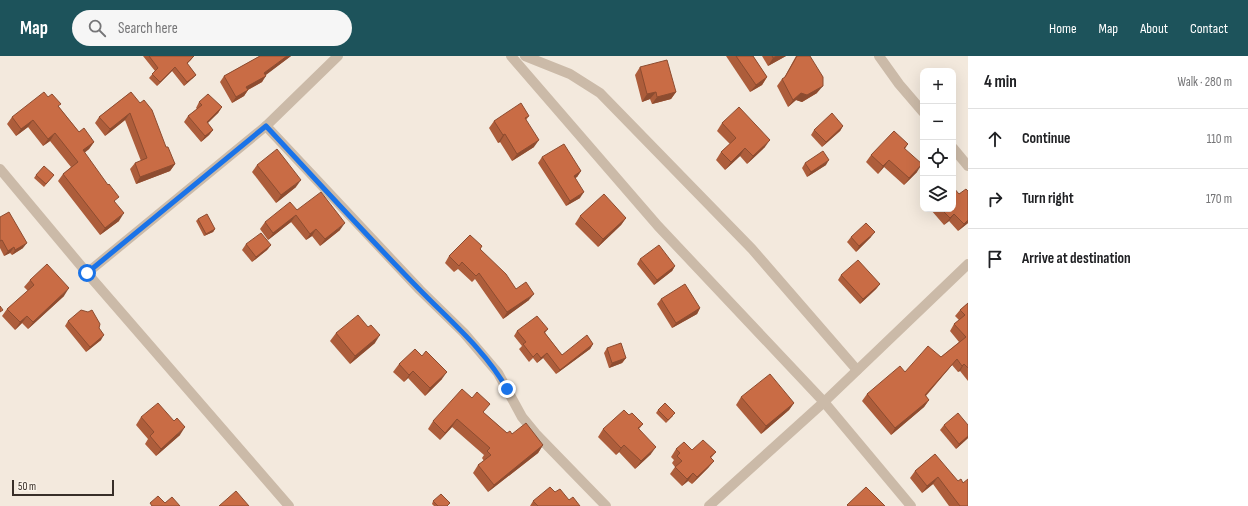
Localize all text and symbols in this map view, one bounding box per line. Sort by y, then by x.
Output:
search box [72,10,352,46]
text: Map [20,17,48,40]
icon: search [86,17,108,39]
text: Search here [118,19,178,38]
text: Home [1049,20,1077,37]
text: Map [1099,20,1118,37]
text: About [1140,20,1168,37]
text: Contact [1190,20,1228,37]
map controls [920,68,956,212]
button: + [920,68,956,104]
text: 4 min [984,72,1017,92]
text: Walk · 280 m [1178,74,1232,90]
button: − [920,104,956,140]
icon: ahead [984,128,1006,150]
text: Continue [1022,129,1071,148]
text: 110 m [1207,131,1232,147]
button: locate [920,140,956,176]
button: layers [920,176,956,212]
icon: right [984,188,1006,210]
text: Turn right [1022,189,1074,208]
text: 170 m [1206,191,1232,207]
icon: arrive [984,248,1006,270]
text: Arrive at destination [1022,249,1131,268]
route start [78,264,96,282]
route end [498,380,516,398]
scale bar [12,478,114,497]
text: 50 m [18,480,36,493]

